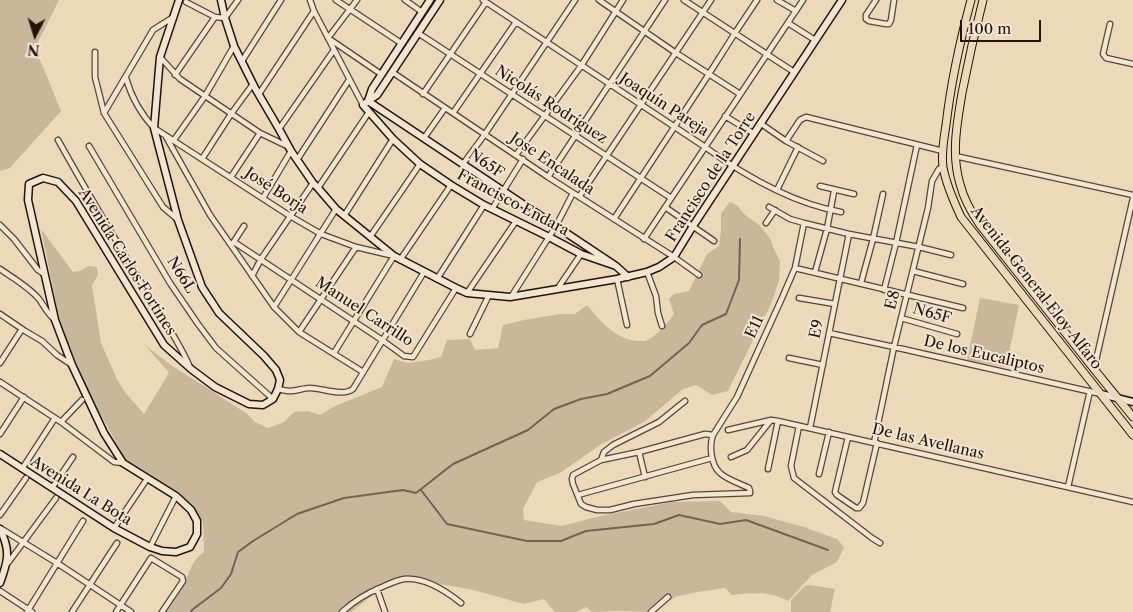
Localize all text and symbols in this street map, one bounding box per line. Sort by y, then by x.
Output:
north arrow [10,10,60,60]
scale bar [963,10,1044,42]
text: 100 m [968,19,1011,38]
text: N [27,40,41,59]
street label: Nicolás Rodríguez [492,62,610,148]
street label: Joaquín Pareja [616,69,712,141]
street label: Francisco de la Torre [662,109,760,245]
street label: Jose Encalada [506,129,598,199]
street label: N65F [465,146,507,182]
street label: José Borja [241,164,311,218]
street label: Francisco Endara [454,166,572,240]
street label: Avenida Carlos Fortines [74,185,180,339]
street label: Avenida General Eloy Alfaro [967,203,1105,373]
street label: N66L [163,253,199,297]
street label: Manuel Carrillo [312,274,416,350]
street label: E8 [882,288,904,312]
street label: N65F [911,300,953,328]
street label: E11 [742,313,768,341]
street label: E9 [806,318,828,340]
street label: De los Eucaliptos [922,332,1046,378]
street label: De las Avellanas [870,420,986,464]
street label: Avenida La Bota [27,453,135,529]

